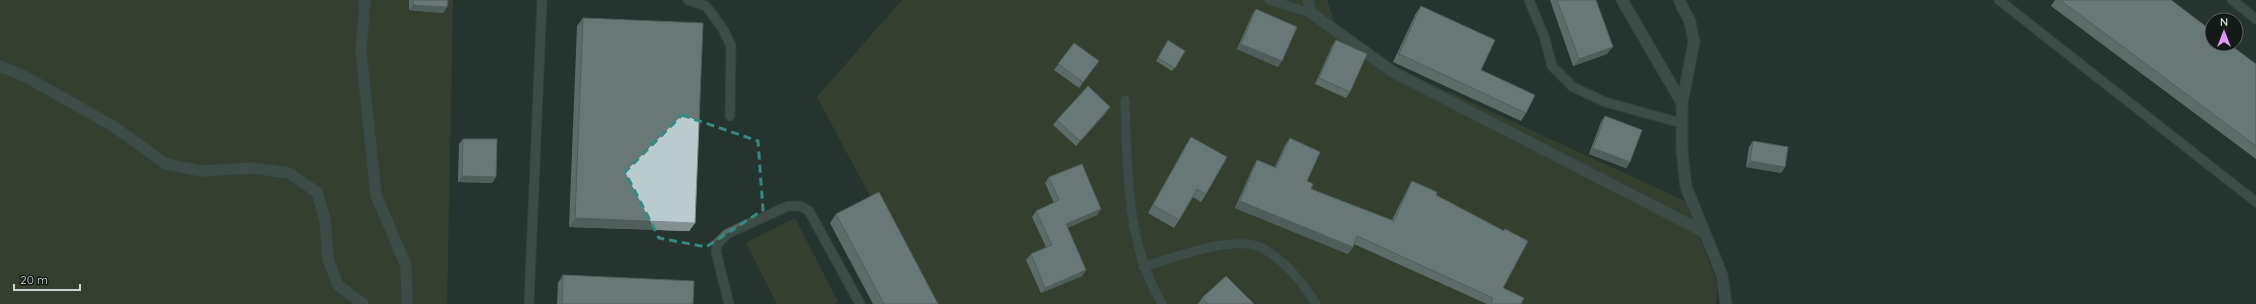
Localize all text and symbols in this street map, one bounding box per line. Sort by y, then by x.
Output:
north arrow [2204,12,2244,52]
text: N [2220,15,2228,29]
scale bar [14,266,80,292]
text: 20 m [20,272,48,287]

